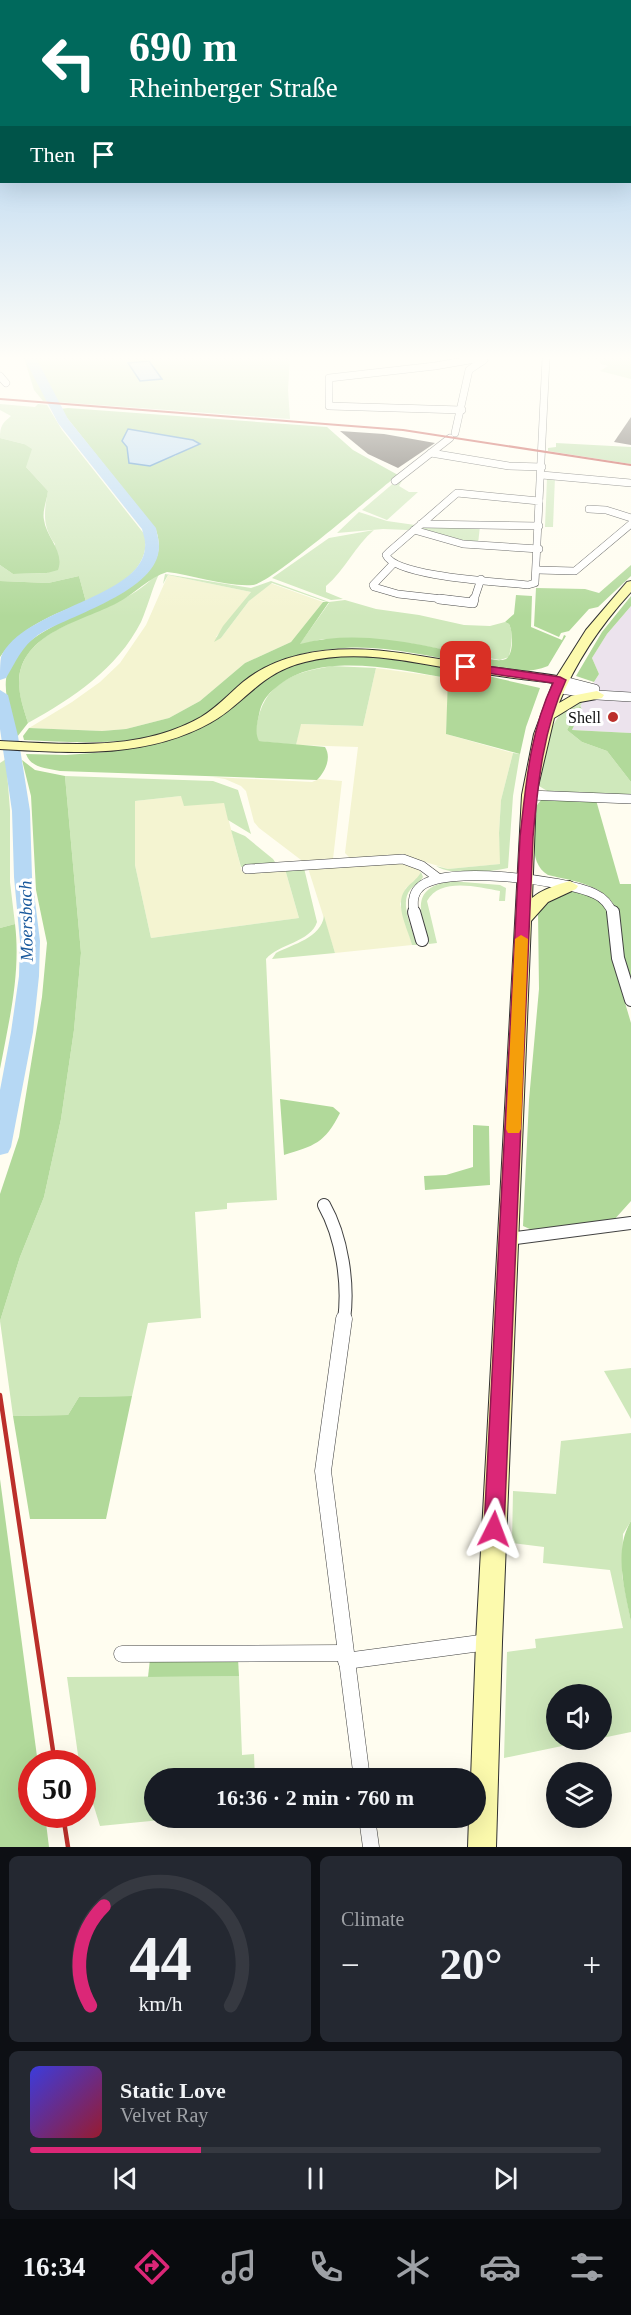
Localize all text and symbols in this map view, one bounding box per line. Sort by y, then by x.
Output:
icon: left [30,24,108,102]
text: 690 m [129,24,238,70]
text: Rheinberger Straße [129,73,338,103]
icon: arrive [87,138,120,171]
text: Then [30,142,75,167]
pin [440,641,491,692]
icon: arrive [449,650,482,683]
place label: Shell [568,709,602,726]
marker: Shell [606,710,620,724]
water label: Moersbach [15,880,37,963]
position arrow [462,1497,526,1561]
map controls [546,1684,612,1828]
button: sound [546,1684,612,1750]
speed limit sign: 50 [18,1750,96,1828]
button: layers [546,1762,612,1828]
text: 16:36 · 2 min · 760 m [216,1785,414,1810]
text: Climate [341,1908,404,1930]
text: 44 [129,1924,191,1993]
text: 20° [440,1939,503,1989]
text: − [341,1947,360,1983]
text: + [582,1947,601,1983]
text: km/h [138,1992,182,2016]
text: Static Love [120,2078,226,2103]
text: Velvet Ray [120,2104,208,2126]
icon: previous [109,2162,142,2195]
icon: pause [299,2162,332,2195]
icon: next [489,2162,522,2195]
icon: directions [131,2246,173,2288]
icon: music [218,2246,260,2288]
icon: phone [305,2246,347,2288]
icon: climate [392,2246,434,2288]
icon: car [479,2246,521,2288]
icon: filters [566,2246,608,2288]
text: 16:34 [23,2252,86,2282]

